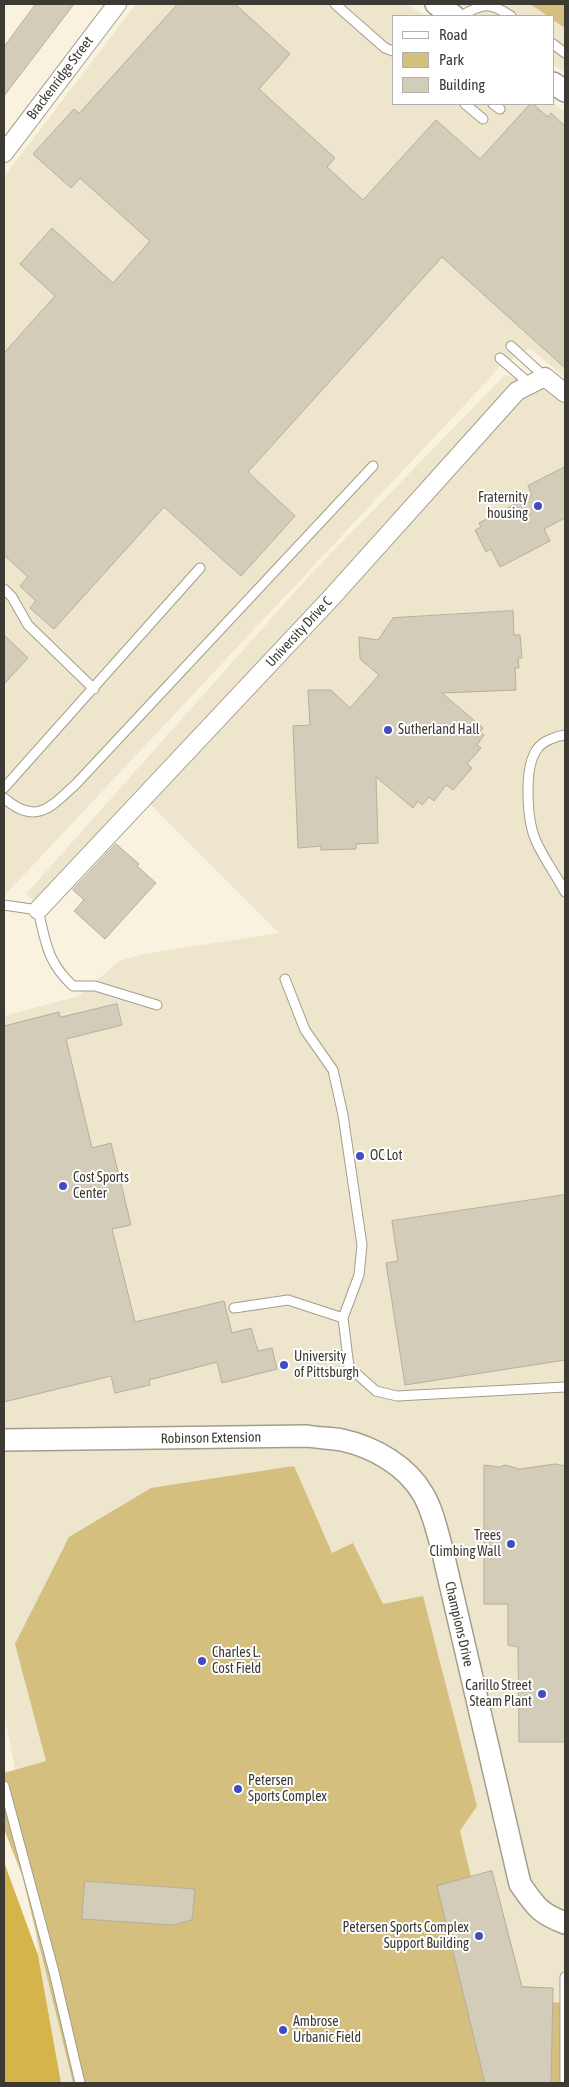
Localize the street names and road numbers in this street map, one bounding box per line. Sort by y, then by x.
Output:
street label: Brackenridge Street [23,33,97,123]
street label: University Drive C [262,593,336,671]
street label: Robinson Extension [161,1429,261,1447]
street label: Champions Drive [441,1580,477,1668]

